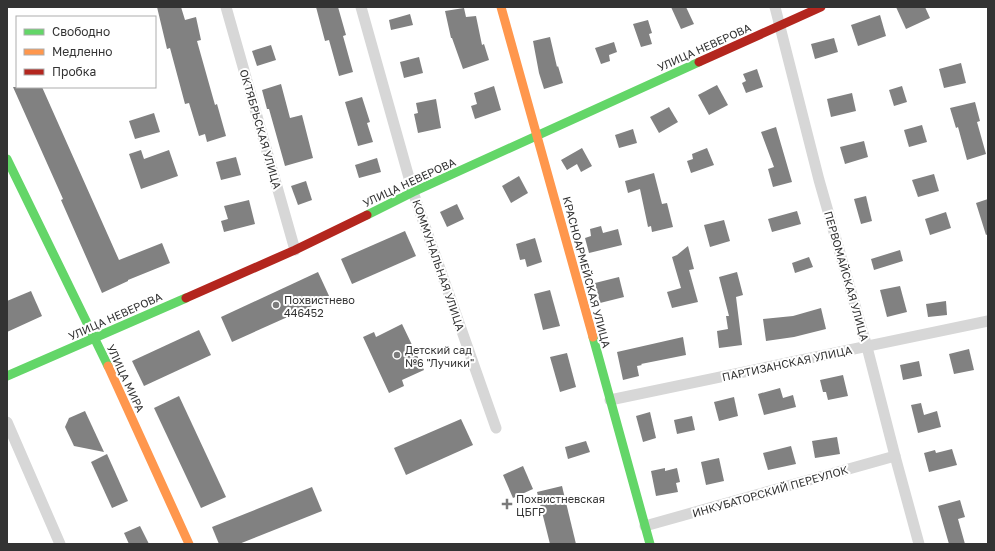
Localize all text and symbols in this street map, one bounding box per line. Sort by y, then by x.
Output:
legend [16,16,156,88]
street label: УЛИЦА НЕВЕРОВА [655,20,753,73]
text: Свободно [52,24,110,39]
text: Медленно [52,44,112,59]
text: Пробка [52,64,96,79]
street label: ОКТЯБРЬСКАЯ УЛИЦА [238,68,284,191]
street label: УЛИЦА НЕВЕРОВА [361,155,458,209]
street label: КРАСНОАРМЕЙСКАЯ УЛИЦА [561,195,614,350]
street label: КОММУНАЛЬНАЯ УЛИЦА [410,198,468,333]
street label: ПЕРВОМАЙСКАЯ УЛИЦА [822,209,872,343]
street label: УЛИЦА НЕВЕРОВА [66,289,164,342]
place label: Похвистнево 446452 [284,293,355,319]
marker: Похвистнево 446452 [271,300,281,310]
street label: УЛИЦА МИРА [105,342,148,415]
place label: Детский сад №6 "Лучики" [405,343,474,369]
street label: ПАРТИЗАНСКАЯ УЛИЦА [721,343,854,383]
marker: Детский сад №6 "Лучики" [392,350,402,360]
street label: ИНКУБАТОРСКИЙ ПЕРЕУЛОК [691,462,850,520]
place label: Похвистневская ЦБГР [516,492,605,518]
marker: Похвистневская ЦБГР [501,498,513,510]

